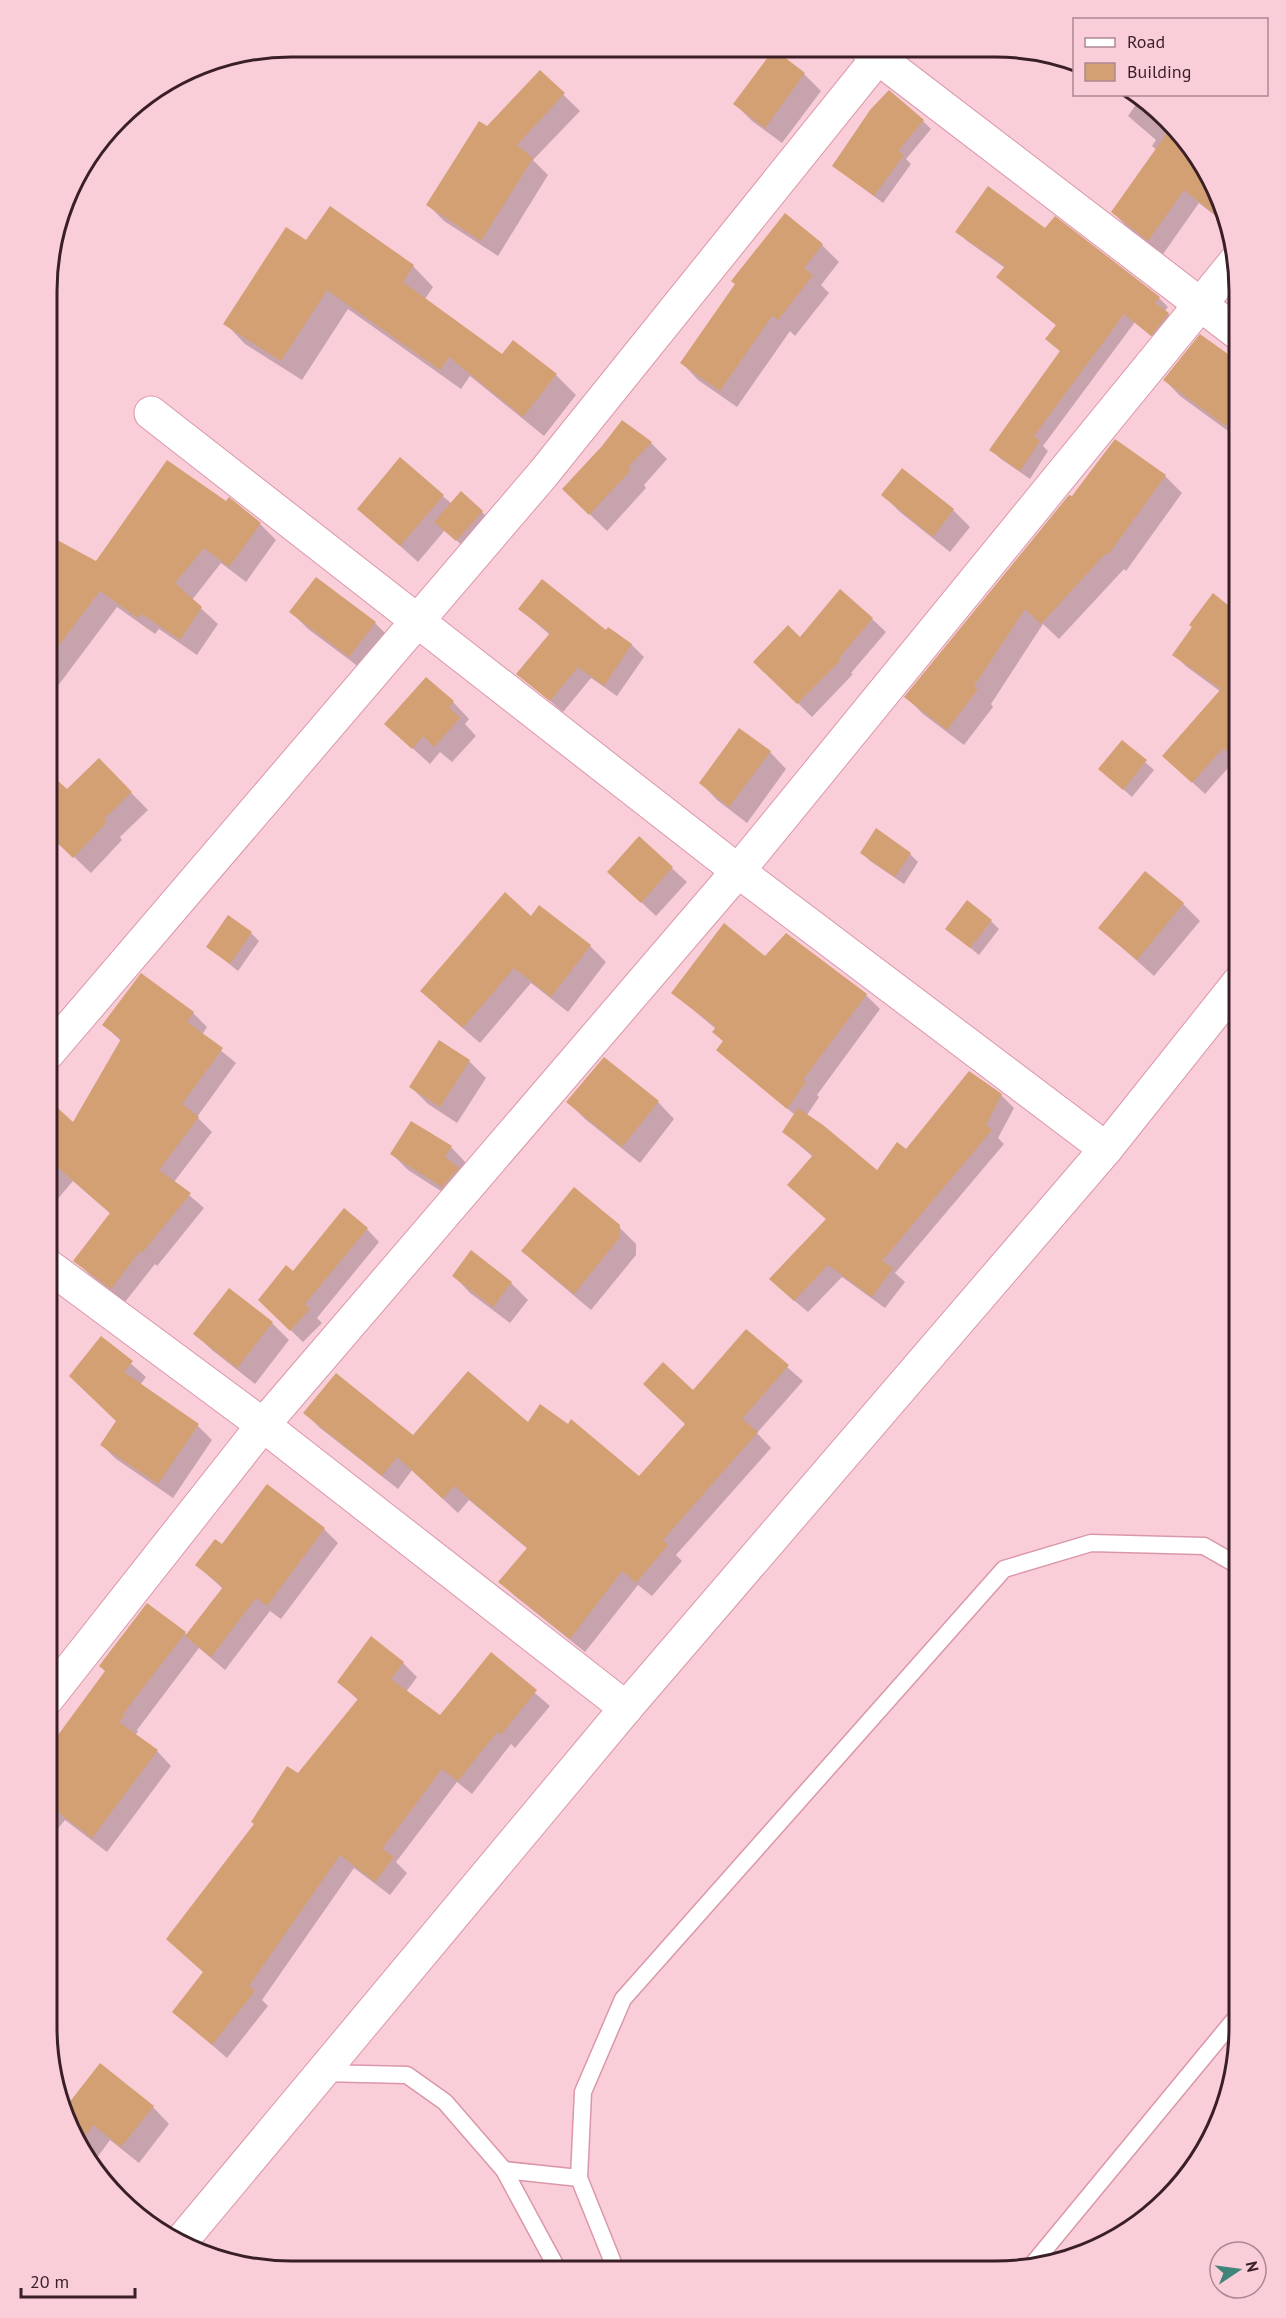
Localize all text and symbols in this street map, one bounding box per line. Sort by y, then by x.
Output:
legend [1073,18,1268,96]
text: Road [1127,30,1165,53]
text: Building [1127,60,1191,83]
north arrow [1208,2240,1268,2300]
text: N [1242,2259,1264,2274]
scale bar [21,2261,135,2299]
text: 20 m [30,2270,69,2293]

